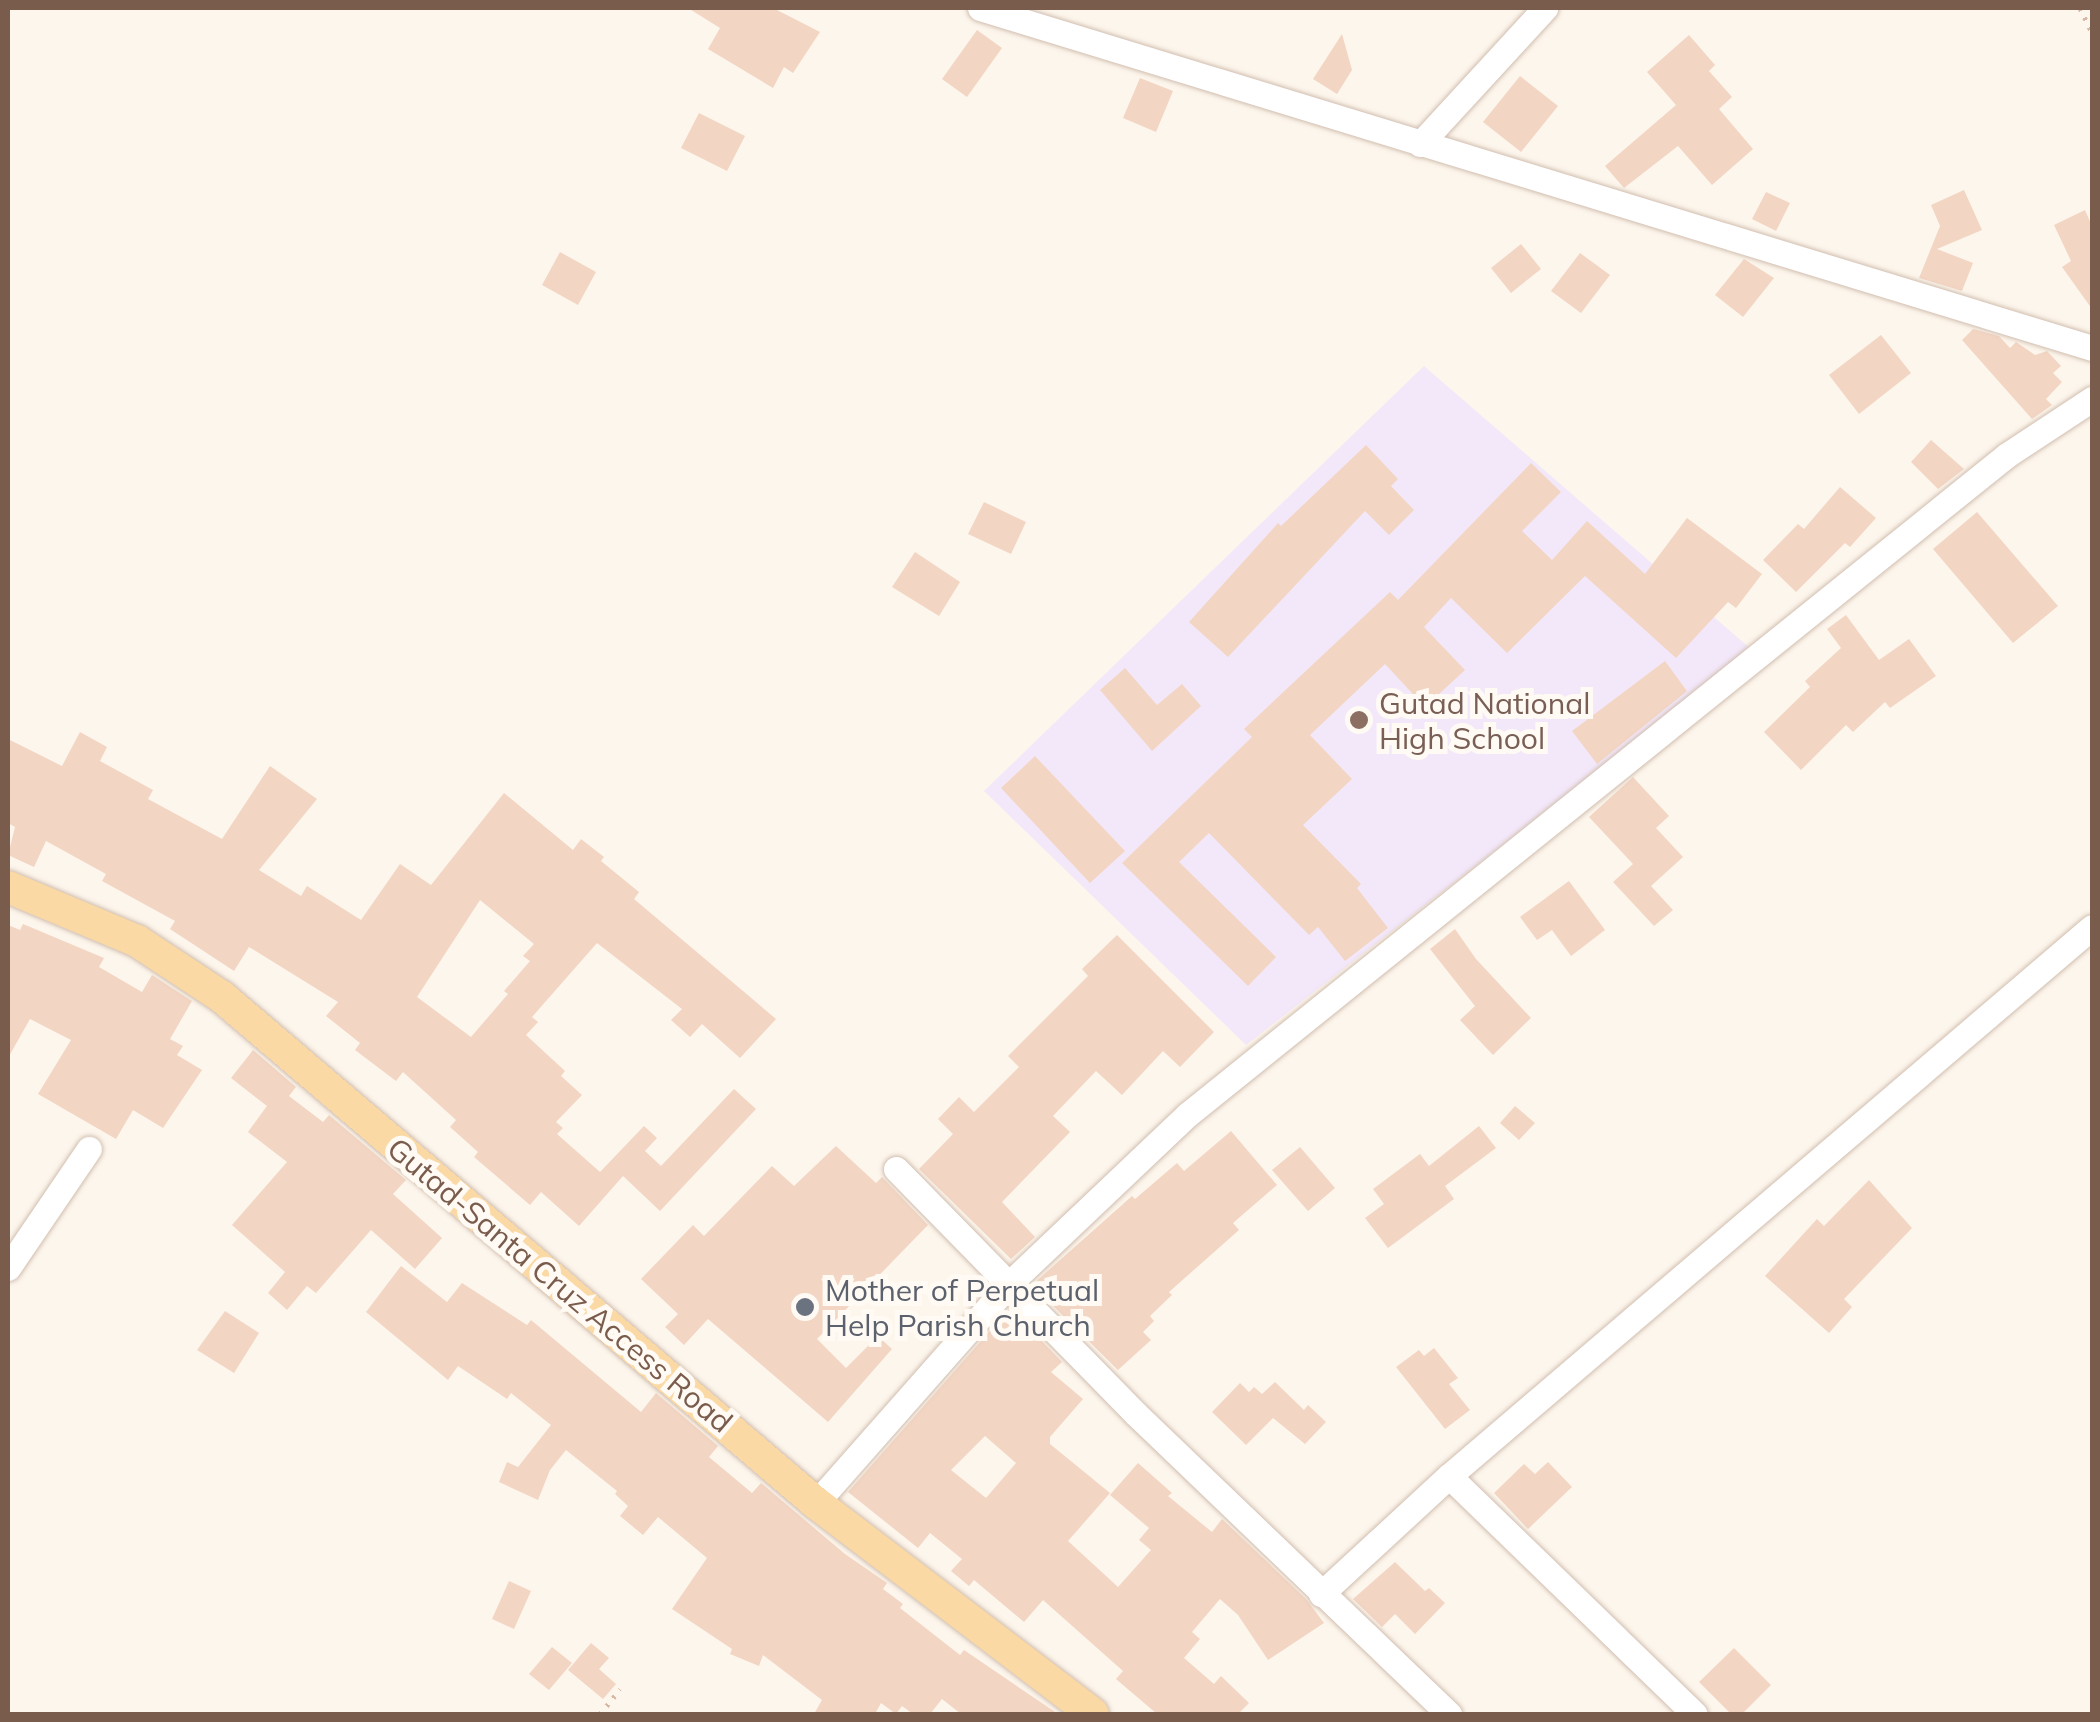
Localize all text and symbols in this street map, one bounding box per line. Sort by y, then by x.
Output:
place label: Gutad National High School [1379,685,1590,756]
marker: Gutad National High School [1348,709,1370,731]
street label: Gutad-Santa Cruz Access Road [380,1130,740,1440]
place label: Mother of Perpetual Help Parish Church [825,1272,1099,1342]
marker: Mother of Perpetual Help Parish Church [794,1296,816,1318]

